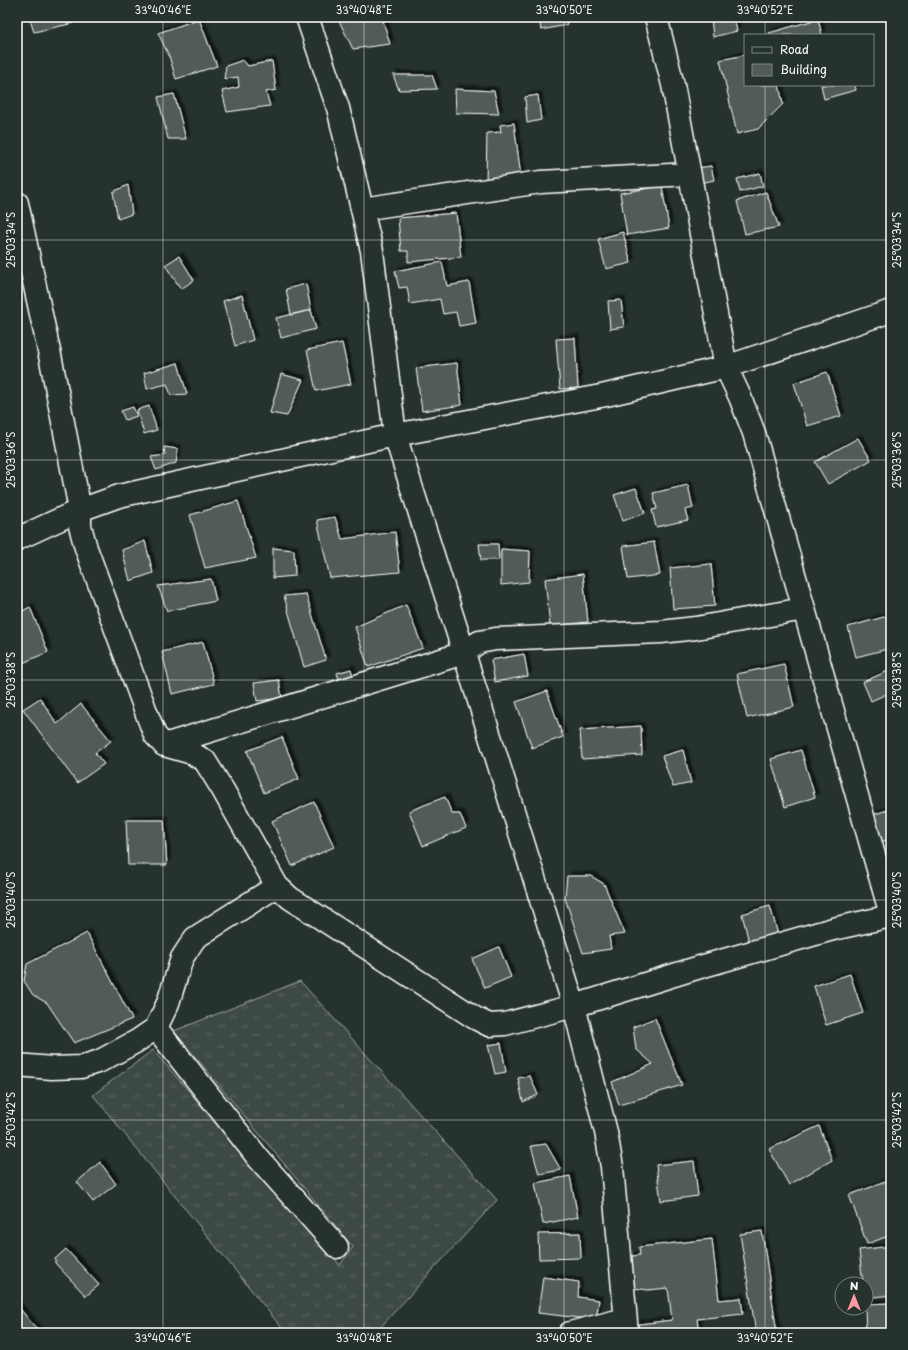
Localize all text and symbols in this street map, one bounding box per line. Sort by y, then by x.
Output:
text: 33°40'46"E [134,2,192,17]
text: 33°40'48"E [336,2,392,17]
text: 33°40'50"E [535,2,593,17]
text: 33°40'52"E [737,2,793,17]
legend [744,34,874,86]
text: Road [780,40,809,58]
text: Building [780,60,827,78]
text: 25°03'34"S [3,212,18,268]
text: 25°03'34"S [889,212,904,268]
text: 25°03'36"S [3,431,18,489]
text: 25°03'36"S [889,431,904,489]
text: 25°03'38"S [3,652,18,708]
text: 25°03'38"S [889,652,904,708]
text: 25°03'40"S [3,871,18,929]
text: 25°03'40"S [889,871,904,929]
text: 25°03'42"S [3,1092,18,1148]
text: 25°03'42"S [889,1092,904,1148]
north arrow [834,1276,874,1316]
text: N [850,1277,859,1294]
text: 33°40'46"E [134,1330,192,1345]
text: 33°40'48"E [336,1330,392,1345]
text: 33°40'50"E [535,1330,593,1345]
text: 33°40'52"E [737,1330,793,1345]

